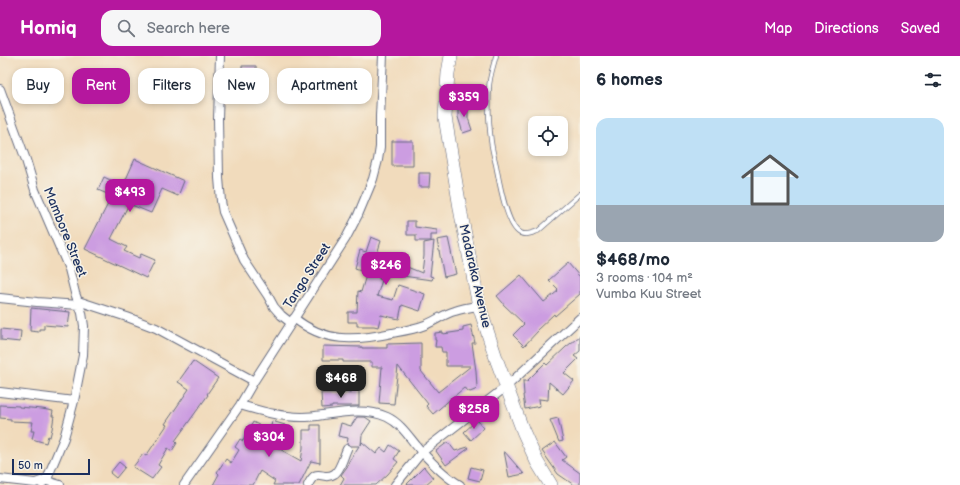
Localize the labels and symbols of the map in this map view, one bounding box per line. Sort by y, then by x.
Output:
pin: $359 [440,84,488,118]
pin: $493 [106,179,154,213]
street label: Mambore Street [40,185,90,279]
street label: Madaraka Avenue [455,223,495,330]
street label: Tanga Street [280,240,334,312]
pin: $246 [362,252,410,286]
pin: $468 [317,365,365,399]
pin: $258 [450,396,498,430]
pin: $304 [245,424,293,458]
scale bar [12,457,90,476]

